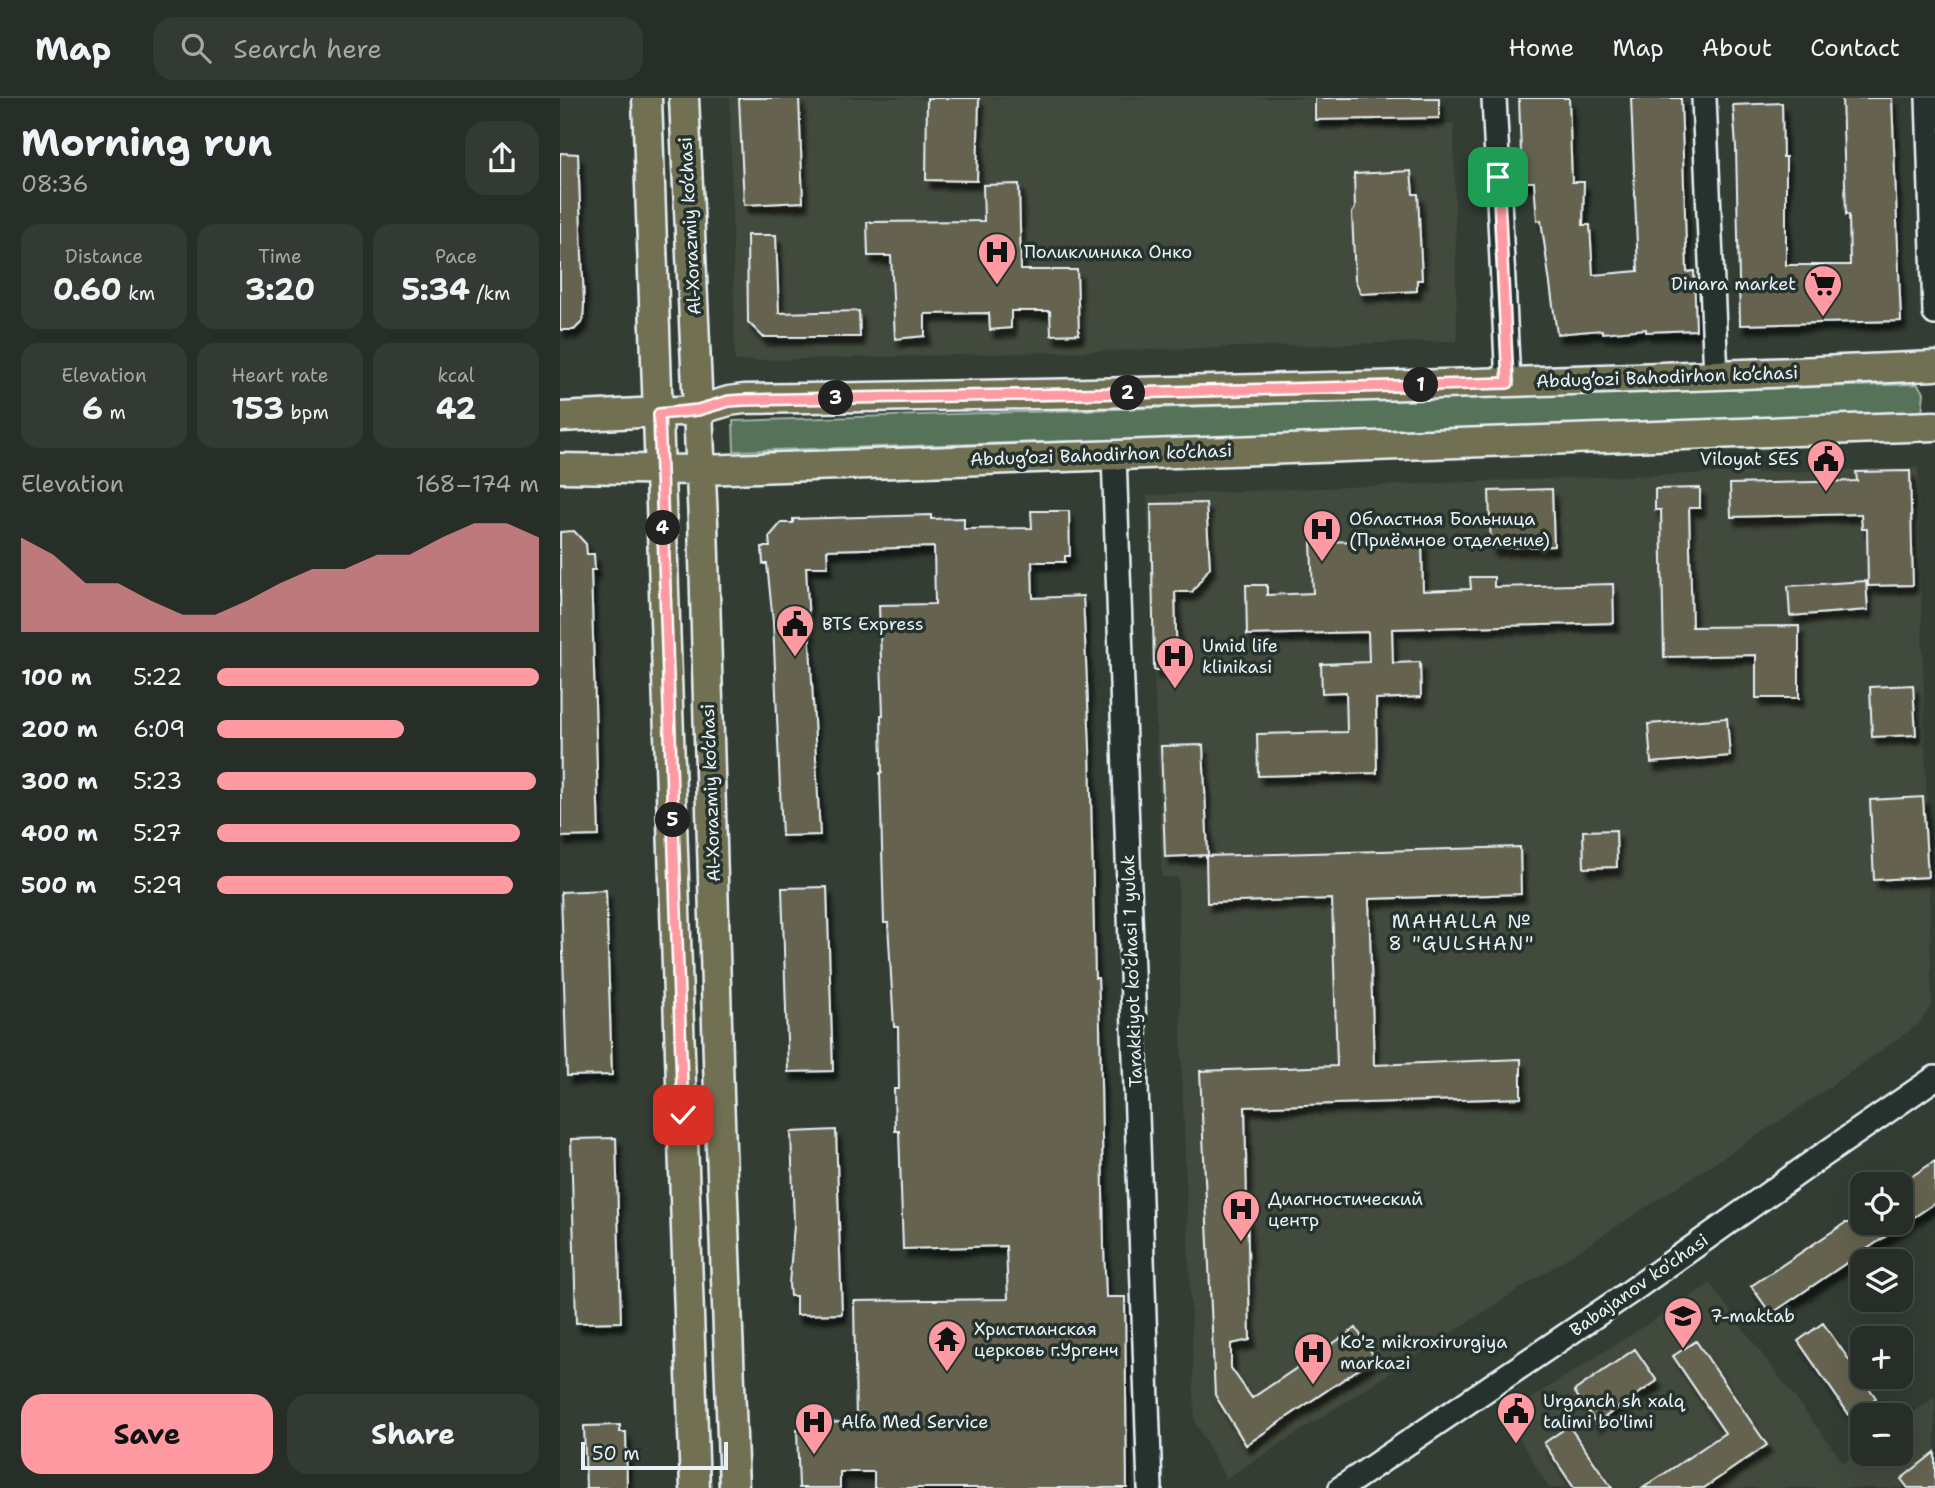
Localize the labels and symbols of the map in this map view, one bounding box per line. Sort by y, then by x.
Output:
street label: Al-Xorazmiy ko’chasi [673,136,707,316]
pin [1468,147,1528,207]
hospital icon: Поликлиника Онко [976,231,1018,286]
place label: Поликлиника Онко [1024,240,1192,264]
supermarket icon: Dinara market [1802,263,1844,318]
place label: Dinara market [1671,272,1796,296]
street label: Abdug’ozi Bahodirhon ko’chasi [1536,360,1798,394]
pin: 1 [1404,368,1438,402]
pin: 2 [1110,376,1146,410]
pin: 3 [818,380,854,416]
street label: Abdug’ozi Bahodirhon ko’chasi [970,438,1232,472]
public building icon: Viloyat SES [1805,438,1847,493]
place label: Viloyat SES [1700,447,1799,471]
place label: Областная Больница (Приёмное отделение) [1349,507,1550,552]
hospital icon: Областная Больница (Приёмное отделение) [1301,508,1343,563]
pin: 4 [646,510,680,546]
public building icon: BTS Express [774,603,816,658]
place label: BTS Express [822,612,924,636]
place label: Umid life klinikasi [1202,634,1278,679]
hospital icon: Umid life klinikasi [1154,635,1196,690]
street label: Al-Xorazmiy ko’chasi [696,704,726,882]
pin: 5 [656,802,690,838]
street label: Tarakkiyot ko'chasi 1 yulak [1116,854,1148,1088]
district label: MAHALLA № 8 "GULSHAN" [1388,909,1536,956]
pin [653,1085,713,1145]
place label: Диагностический центр [1268,1187,1423,1232]
hospital icon: Диагностический центр [1220,1188,1262,1243]
street label: Babajanov ko'chasi [1565,1228,1713,1342]
school or university icon: 7-maktab [1662,1295,1704,1350]
place label: 7-maktab [1710,1304,1795,1328]
place label: Христианская церковь г.Ургенч [974,1317,1119,1362]
temple icon: Христианская церковь г.Ургенч [926,1318,968,1373]
place label: Ko'z mikroxirurgiya markazi [1340,1330,1507,1375]
hospital icon: Ko'z mikroxirurgiya markazi [1292,1331,1334,1386]
place label: Urganch sh xalq talimi bo'limi [1543,1389,1686,1434]
public building icon: Urganch sh xalq talimi bo'limi [1495,1390,1537,1445]
hospital icon: Alfa Med Service [793,1401,835,1456]
place label: Alfa Med Service [841,1410,988,1434]
scale bar [581,1439,728,1471]

